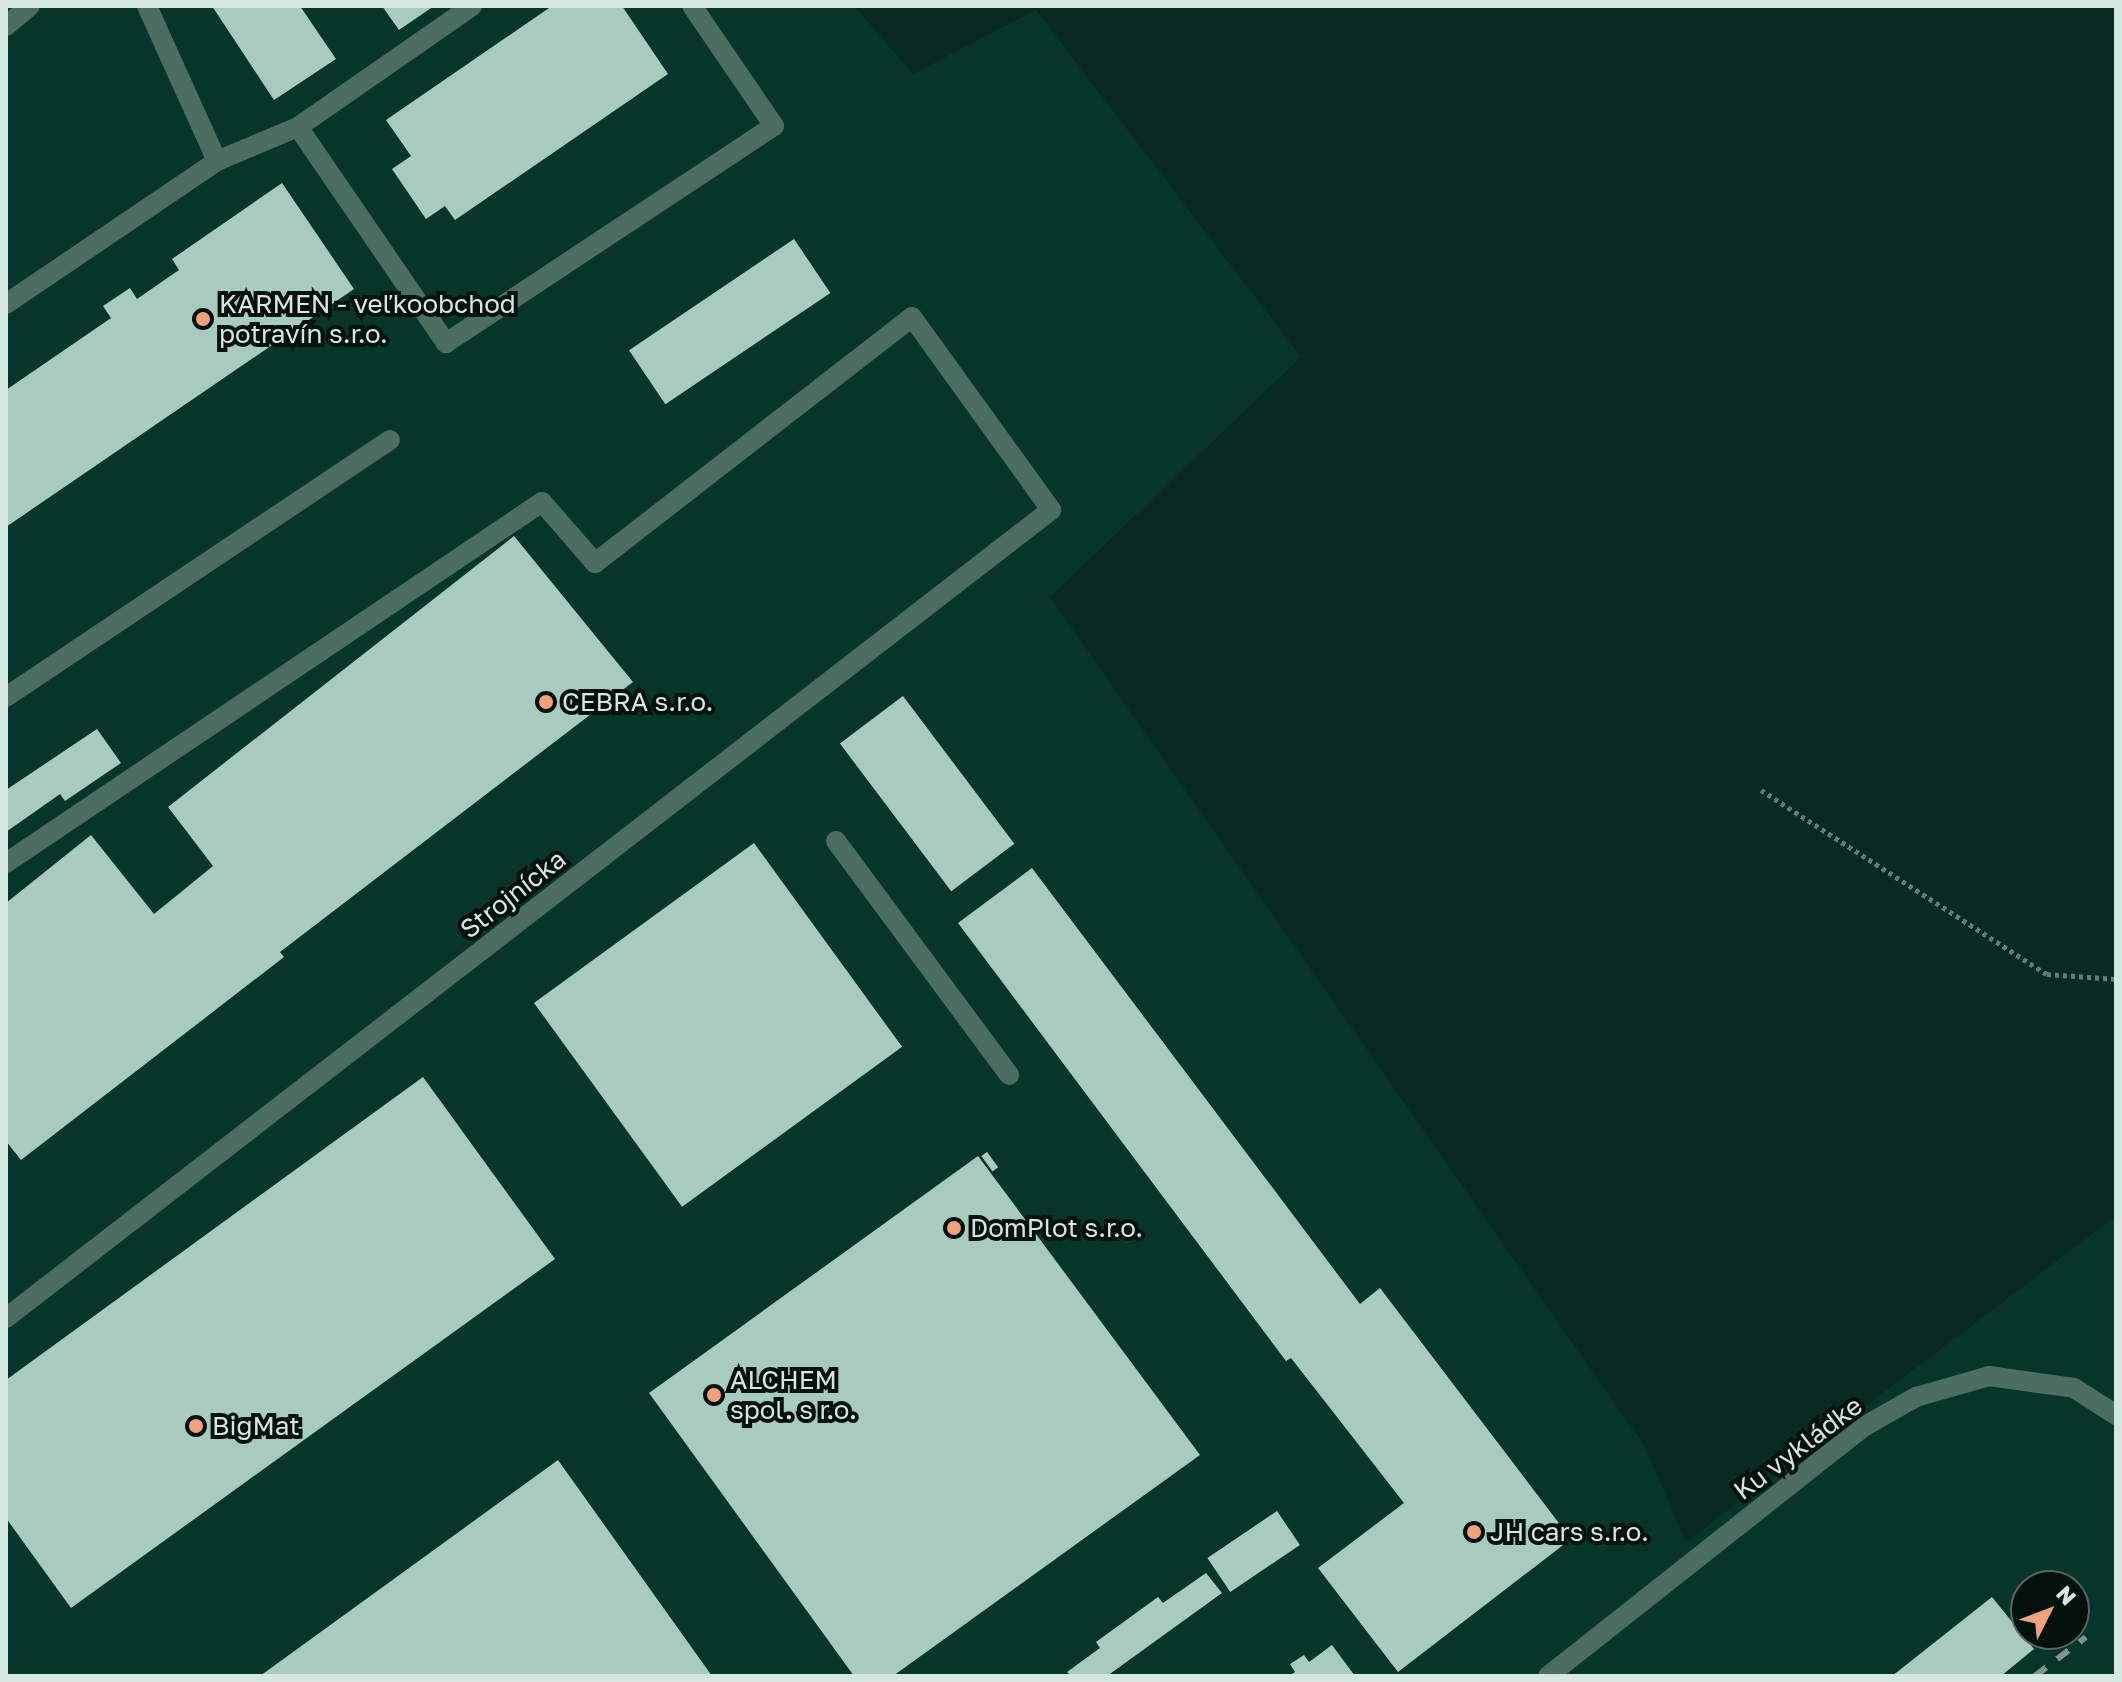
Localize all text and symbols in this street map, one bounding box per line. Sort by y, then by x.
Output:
place label: KARMEN - veľkoobchod potravín s.r.o. [219,288,516,350]
marker: KARMEN - veľkoobchod potravín s.r.o. [194,310,212,328]
place label: CEBRA s.r.o. [562,686,713,718]
marker: CEBRA s.r.o. [537,693,555,711]
street label: Strojnícka [454,843,572,945]
place label: DomPlot s.r.o. [970,1212,1143,1244]
marker: DomPlot s.r.o. [945,1219,963,1237]
place label: ALCHEM spol. s r.o. [730,1364,857,1426]
marker: ALCHEM spol. s r.o. [705,1386,723,1404]
street label: Ku vykládke [1728,1390,1868,1506]
place label: BigMat [212,1410,300,1442]
marker: BigMat [187,1417,205,1435]
place label: JH cars s.r.o. [1490,1516,1649,1548]
marker: JH cars s.r.o. [1465,1523,1483,1541]
north arrow [2010,1570,2090,1650]
text: N [2051,1580,2082,1610]

